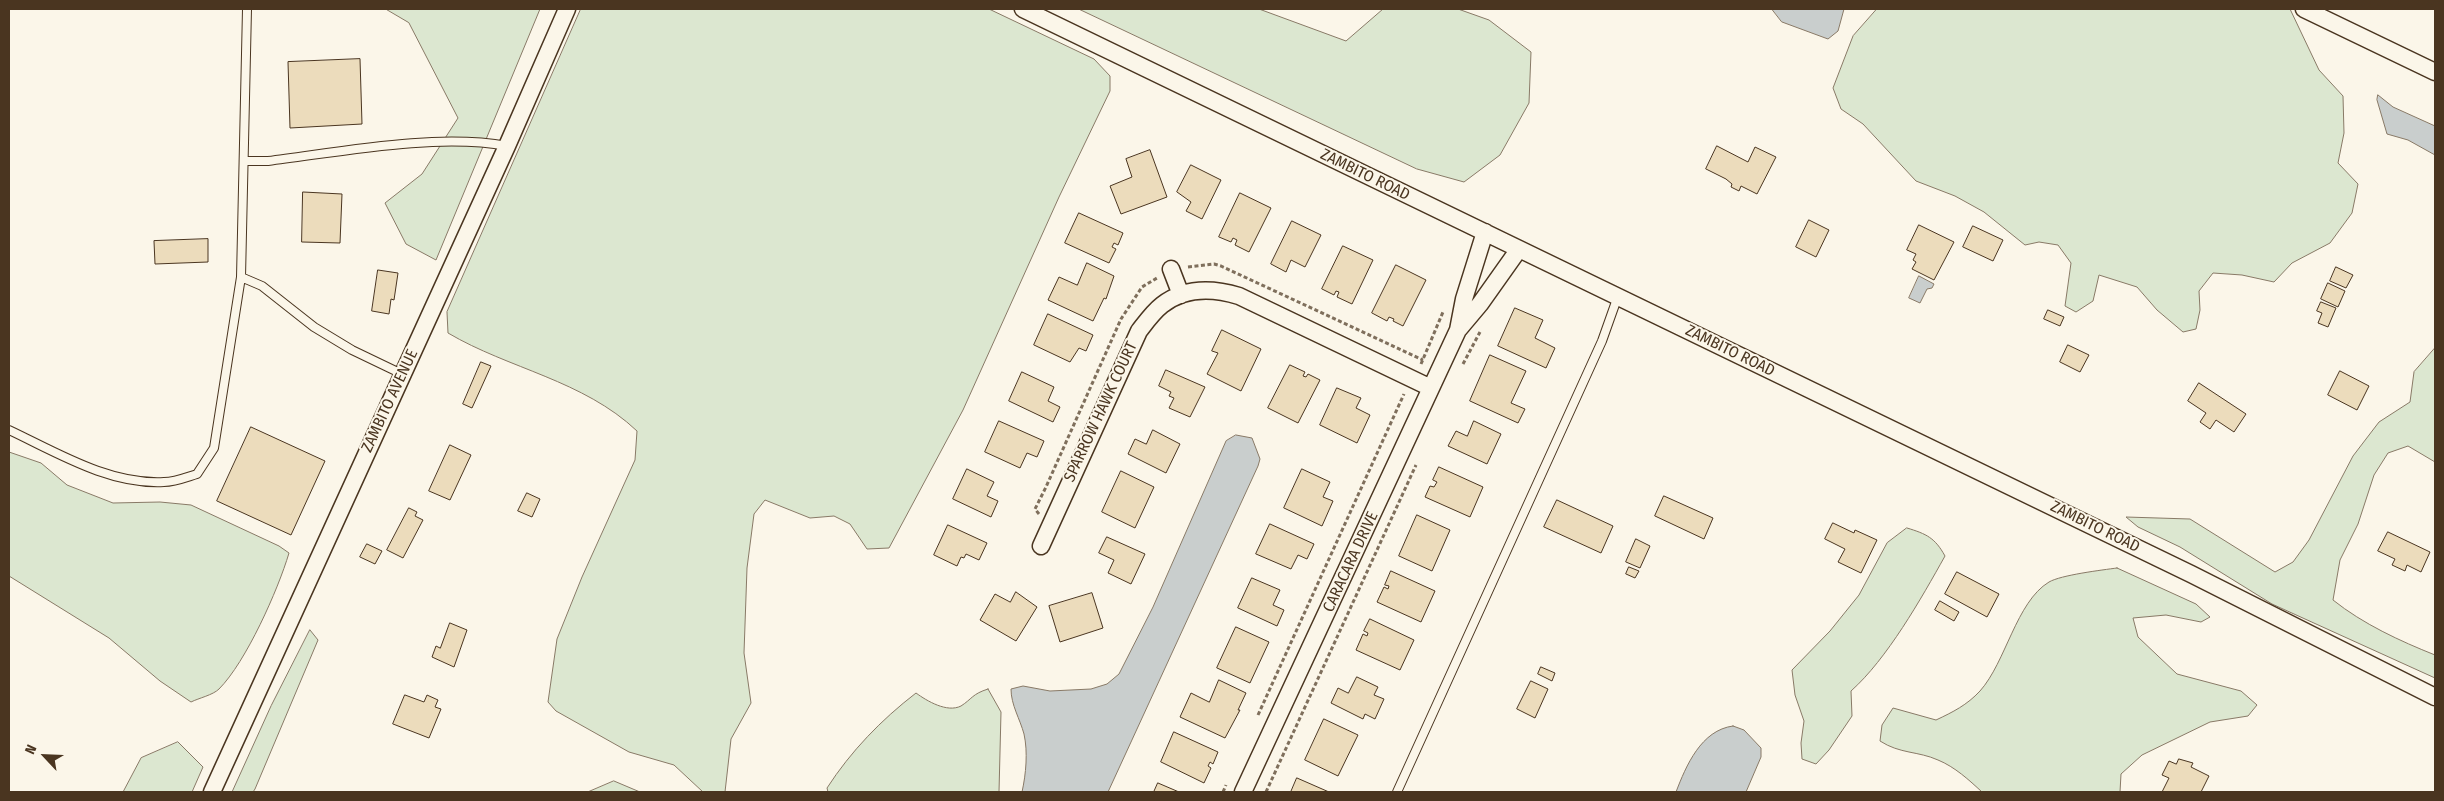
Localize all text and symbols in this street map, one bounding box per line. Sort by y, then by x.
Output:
street label: ZAMBITO ROAD [1317,145,1413,205]
street label: ZAMBITO ROAD [1682,321,1778,381]
street label: SPARROW HAWK COURT [1060,339,1142,485]
street label: ZAMBITO AVENUE [358,346,422,456]
street label: ZAMBITO ROAD [2047,497,2143,557]
street label: CARACARA DRIVE [1319,509,1383,615]
north arrow [20,731,70,781]
text: N [21,742,40,757]

